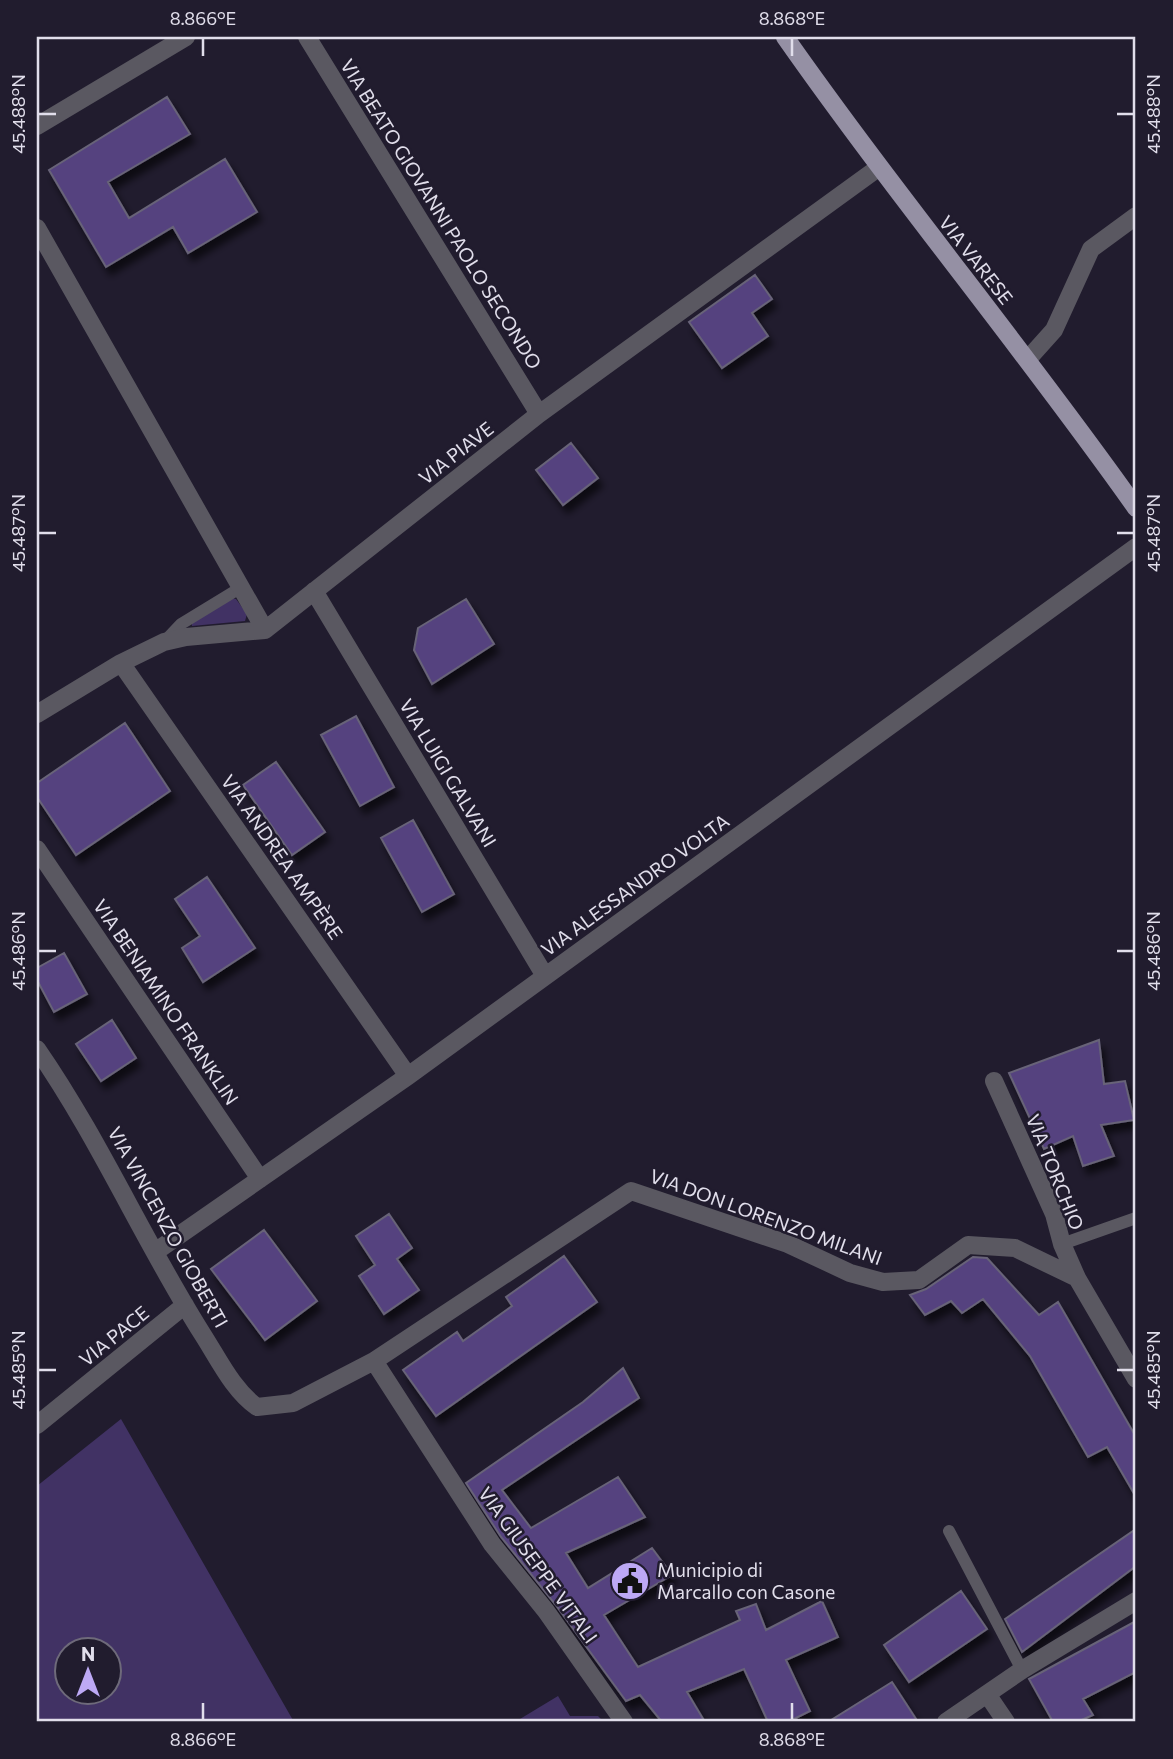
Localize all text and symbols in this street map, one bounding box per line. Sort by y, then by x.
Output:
text: 8.866°E [170,7,236,29]
text: 8.868°E [759,7,825,29]
street label: VIA BEATO GIOVANNI PAOLO SECONDO [336,55,547,373]
text: 45.488°N [7,74,29,154]
text: 45.488°N [1142,74,1164,154]
street label: VIA VARESE [935,211,1018,309]
street label: VIA PIAVE [414,416,498,489]
text: 45.487°N [7,494,29,572]
text: 45.487°N [1142,494,1164,572]
street label: VIA LUIGI GALVANI [395,695,502,851]
street label: VIA ANDREA AMPÈRE [217,770,348,944]
street label: VIA ALESSANDRO VOLTA [536,809,733,960]
street label: VIA BENIAMINO FRANKLIN [89,895,244,1109]
text: 45.486°N [7,911,29,991]
text: 45.486°N [1142,911,1164,991]
street label: VIA TORCHIO [1022,1111,1089,1233]
street label: VIA VINCENZO GIOBERTI [104,1122,233,1331]
street label: VIA DON LORENZO MILANI [647,1164,886,1269]
street label: VIA PACE [74,1301,153,1371]
text: 45.485°N [7,1331,29,1409]
text: 45.485°N [1142,1331,1164,1409]
street label: VIA GIUSEPPE VITALI [474,1482,603,1647]
place label: Municipio di Marcallo con Casone [657,1558,835,1603]
public building icon: Municipio di Marcallo con Casone [609,1560,651,1602]
north arrow [52,1636,122,1706]
text: N [81,1642,95,1665]
text: 8.866°E [170,1728,236,1750]
text: 8.868°E [759,1728,825,1750]

